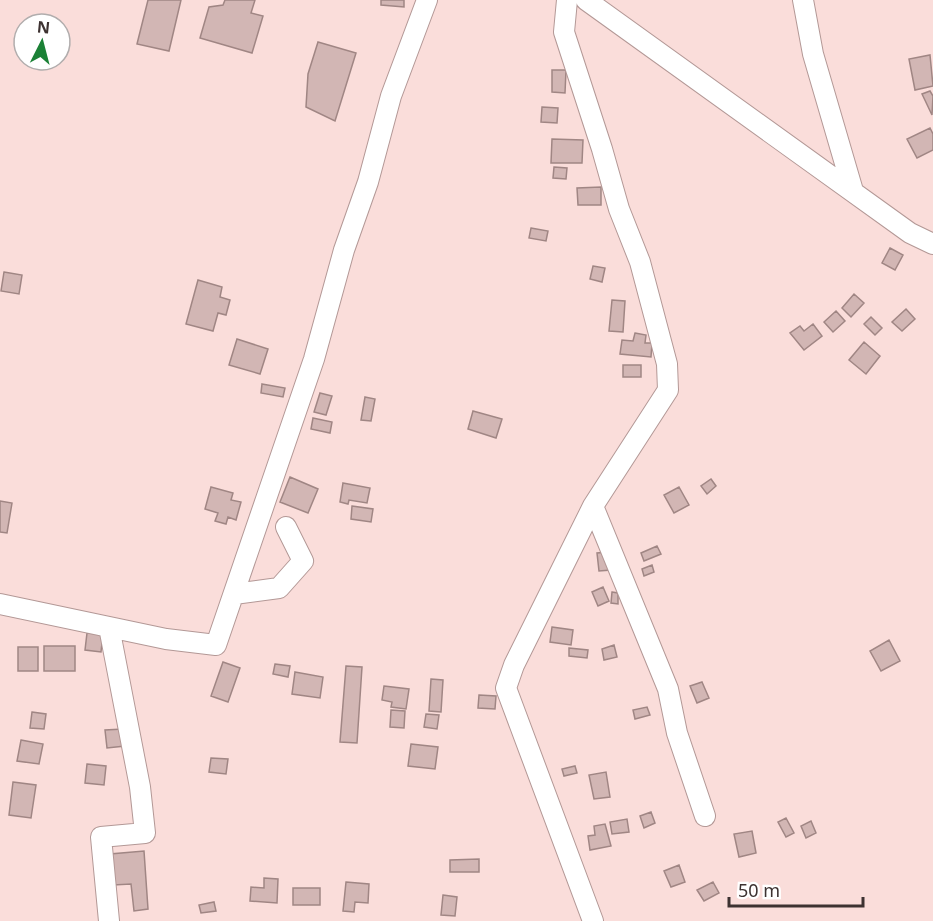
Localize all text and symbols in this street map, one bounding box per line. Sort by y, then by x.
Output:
north arrow [12,12,72,72]
text: N [36,15,51,39]
scale bar [729,870,862,908]
text: 50 m [738,878,780,902]

